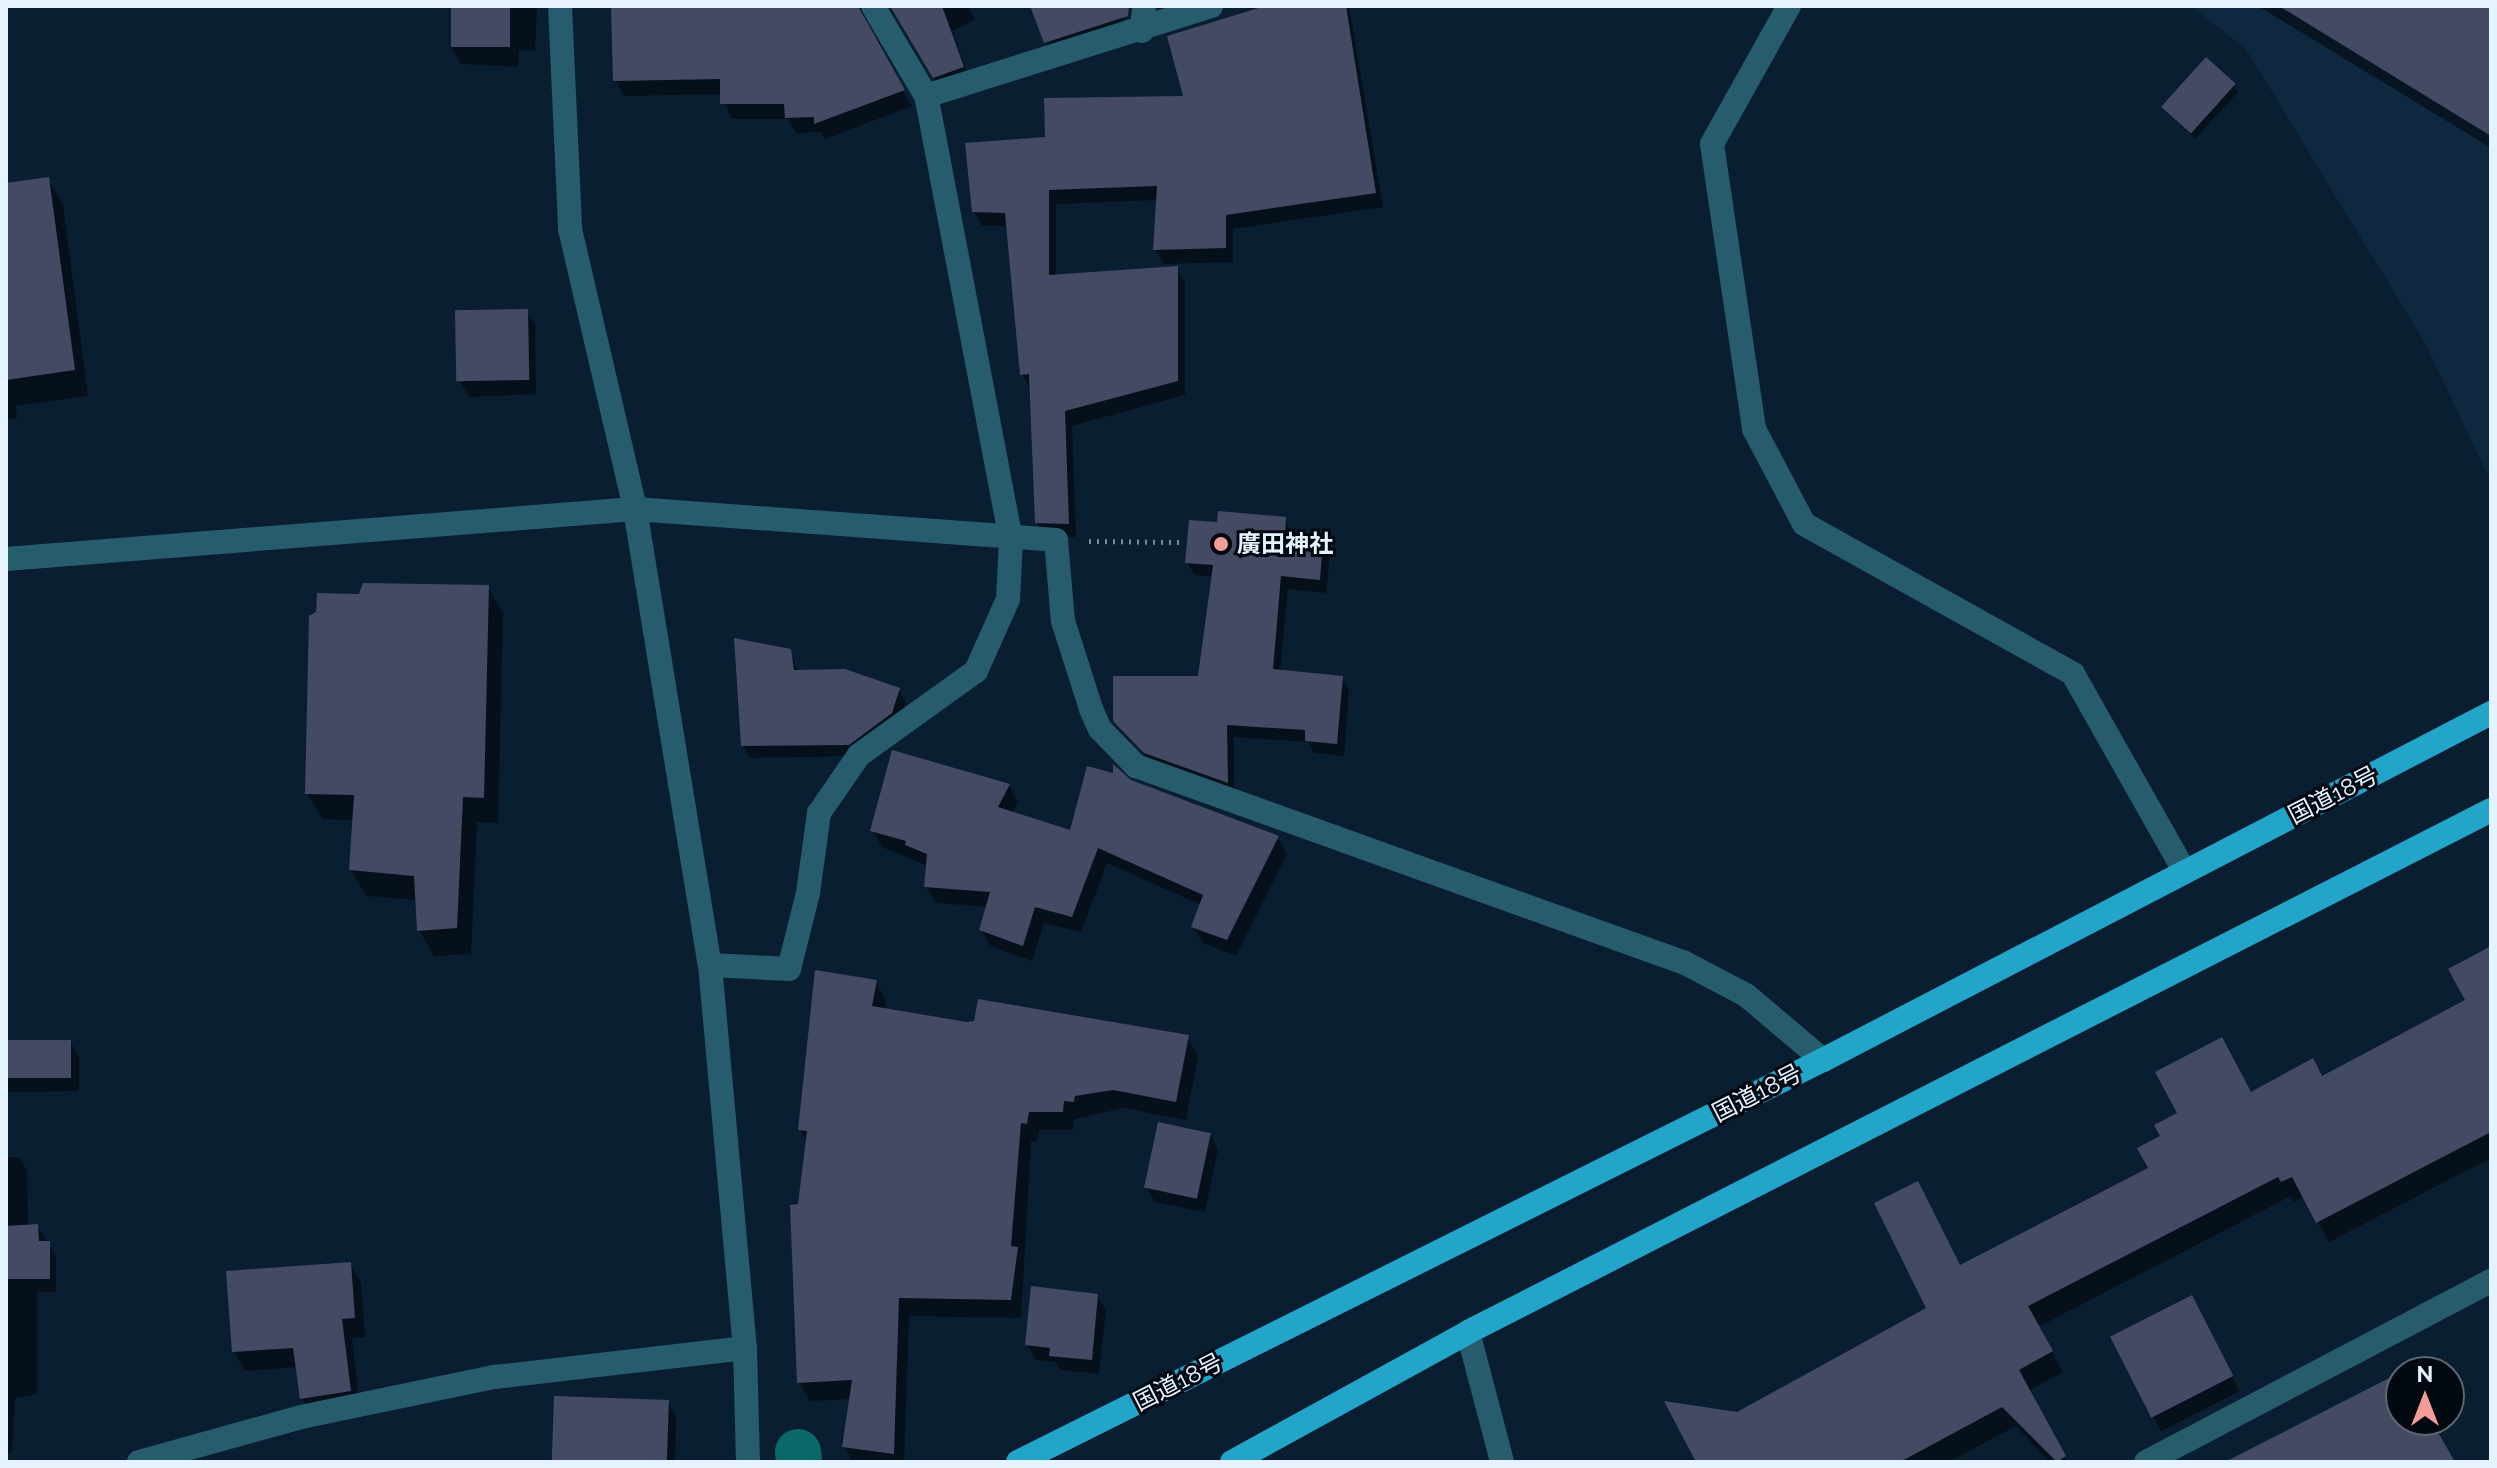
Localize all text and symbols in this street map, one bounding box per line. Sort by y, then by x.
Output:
place label: 廣田神社 [1237,530,1333,558]
marker: 廣田神社 [1212,535,1230,553]
street label: 国道18号 [2283,760,2383,830]
street label: 国道18号 [1707,1058,1807,1128]
street label: 国道18号 [1128,1347,1228,1417]
north arrow [2385,1356,2465,1436]
text: N [2417,1361,2433,1387]

